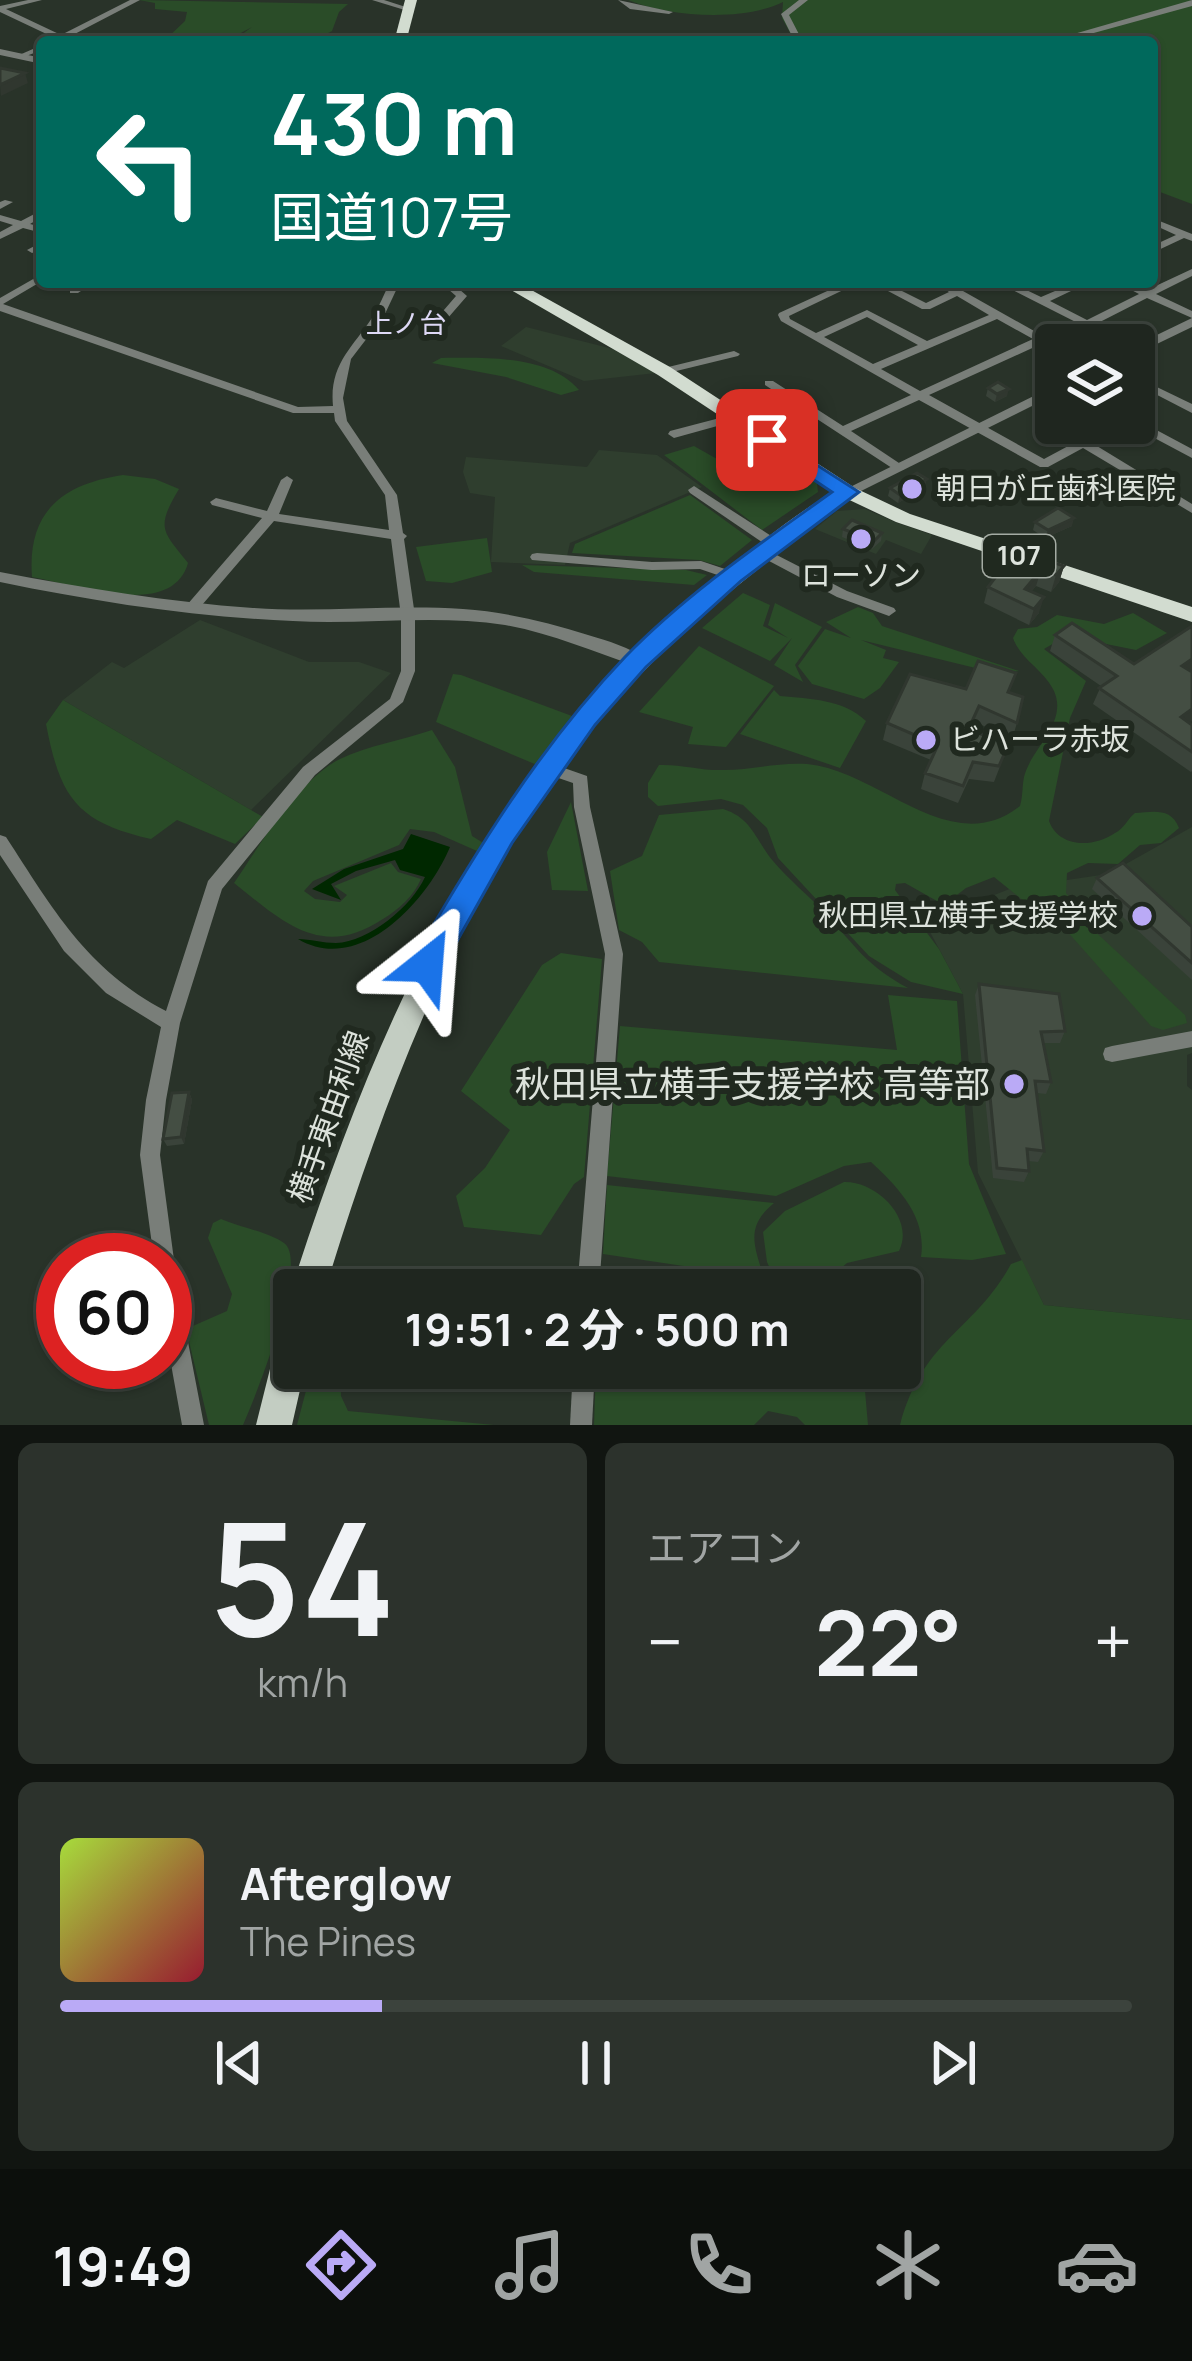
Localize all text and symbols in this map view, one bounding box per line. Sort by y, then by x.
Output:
text: 430 m [270,65,518,180]
icon: left [72,84,228,240]
text: 国道107号 [270,179,513,253]
district label: 上ノ台 [366,304,447,341]
map controls [1035,324,1155,444]
button: layers [1035,324,1155,444]
pin [716,389,818,491]
icon: arrive [734,407,800,473]
place label: 朝日が丘歯科医院 [936,467,1176,508]
marker: 朝日が丘歯科医院 [899,476,925,502]
marker: ローソン [848,526,874,552]
road number: 107 [983,535,1055,577]
place label: ローソン [801,554,921,595]
place label: ビハーラ赤坂 [950,718,1130,759]
marker: ビハーラ赤坂 [913,727,939,753]
place label: 秋田県立横手支援学校 [818,894,1118,935]
position arrow [364,902,490,1028]
marker: 秋田県立横手支援学校 [1129,903,1155,929]
street label: 横手東由利線 [278,1025,378,1208]
place label: 秋田県立横手支援学校 高等部 [515,1059,990,1108]
marker: 秋田県立横手支援学校 高等部 [1001,1071,1027,1097]
speed limit sign: 60 [36,1233,192,1389]
text: 19:51 · 2 分 · 500 m [405,1298,790,1360]
text: 54 [209,1470,396,1683]
text: エアコン [647,1520,803,1574]
text: 22° [814,1580,962,1703]
text: − [647,1596,683,1686]
text: + [1094,1596,1132,1686]
text: km/h [257,1655,348,1709]
text: Afterglow [240,1852,452,1914]
text: The Pines [240,1914,416,1968]
icon: previous [206,2030,272,2096]
icon: pause [563,2030,629,2096]
icon: next [920,2030,986,2096]
icon: directions [299,2223,383,2307]
icon: music [488,2223,572,2307]
icon: phone [677,2223,761,2307]
icon: climate [866,2223,950,2307]
icon: car [1055,2223,1139,2307]
text: 19:49 [53,2228,193,2302]

